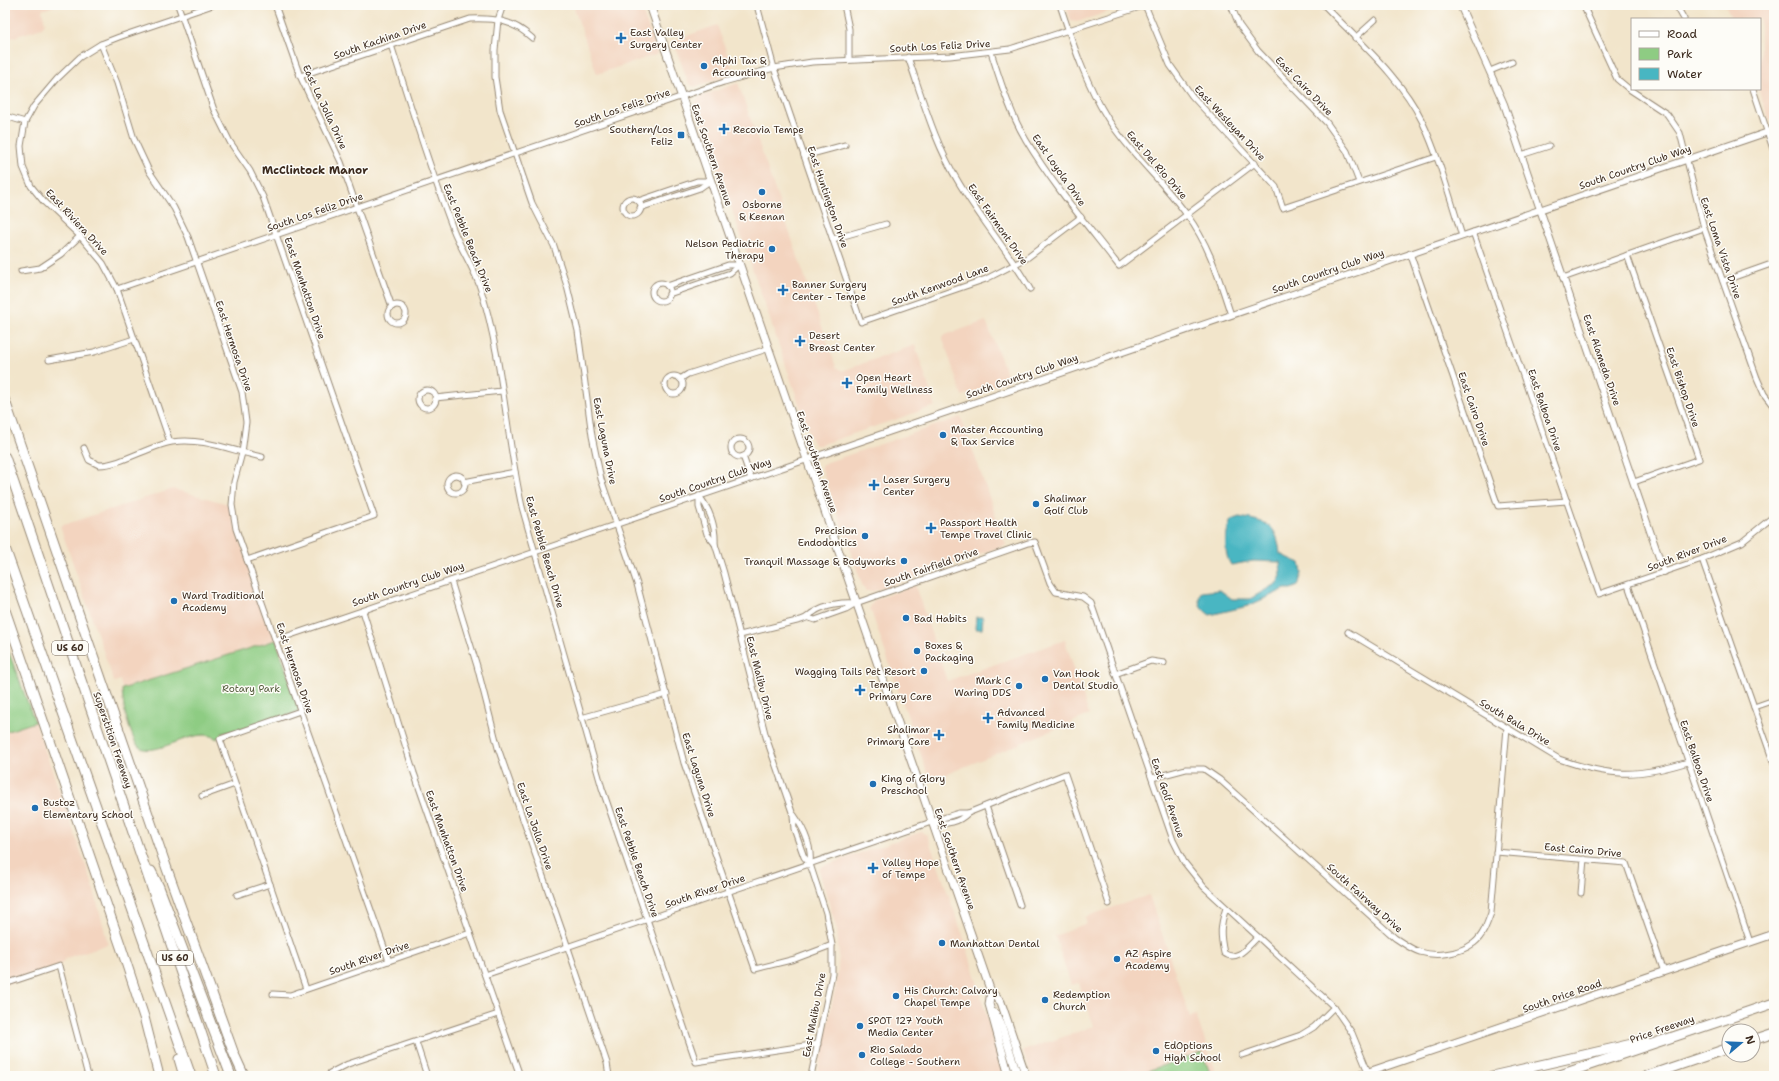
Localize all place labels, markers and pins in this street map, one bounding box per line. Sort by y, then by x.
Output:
place label: East Valley Surgery Center [630,26,703,51]
marker: East Valley Surgery Center [615,32,627,44]
place label: Alphi Tax & Accounting [712,54,767,79]
marker: Alphi Tax & Accounting [699,61,709,71]
place label: Southern/Los Feliz [610,123,673,148]
marker: Recovia Tempe [718,123,730,135]
place label: Recovia Tempe [733,123,804,136]
marker: Southern/Los Feliz [676,130,686,140]
marker: Osborne & Keenan [757,187,767,197]
place label: Osborne & Keenan [739,198,785,223]
place label: Nelson Pediatric Therapy [685,237,764,262]
marker: Nelson Pediatric Therapy [767,244,777,254]
place label: Banner Surgery Center - Tempe [792,278,867,303]
marker: Banner Surgery Center - Tempe [777,284,789,296]
place label: Desert Breast Center [809,329,875,354]
marker: Desert Breast Center [794,335,806,347]
place label: Open Heart Family Wellness [856,371,933,396]
marker: Open Heart Family Wellness [841,377,853,389]
place label: Master Accounting & Tax Service [951,423,1043,448]
marker: Master Accounting & Tax Service [938,430,948,440]
place label: Laser Surgery Center [883,473,950,498]
marker: Laser Surgery Center [868,479,880,491]
place label: Shalimar Golf Club [1044,492,1088,517]
marker: Shalimar Golf Club [1031,499,1041,509]
place label: Passport Health Tempe Travel Clinic [940,516,1032,541]
marker: Passport Health Tempe Travel Clinic [925,522,937,534]
place label: Precision Endodontics [798,524,857,549]
marker: Precision Endodontics [860,531,870,541]
place label: Tranquil Massage & Bodyworks [744,555,896,568]
marker: Tranquil Massage & Bodyworks [899,556,909,566]
place label: Ward Traditional Academy [182,589,264,614]
marker: Ward Traditional Academy [169,596,179,606]
place label: Bad Habits [914,612,967,625]
marker: Bad Habits [901,613,911,623]
place label: Boxes & Packaging [925,639,974,664]
marker: Boxes & Packaging [912,646,922,656]
place label: Wagging Tails Pet Resort [795,665,916,678]
marker: Wagging Tails Pet Resort [919,666,929,676]
place label: Van Hook Dental Studio [1053,667,1118,692]
place label: Mark C Waring DDS [954,674,1011,699]
marker: Van Hook Dental Studio [1040,674,1050,684]
place label: Tempe Primary Care [869,678,932,703]
marker: Mark C Waring DDS [1014,681,1024,691]
marker: Tempe Primary Care [854,684,866,696]
place label: Advanced Family Medicine [997,706,1075,731]
marker: Advanced Family Medicine [982,712,994,724]
place label: Shalimar Primary Care [867,723,930,748]
marker: Shalimar Primary Care [933,729,945,741]
place label: King of Glory Preschool [881,772,945,797]
marker: King of Glory Preschool [868,779,878,789]
place label: Bustoz Elementary School [43,796,133,821]
marker: Bustoz Elementary School [30,803,40,813]
place label: Valley Hope of Tempe [882,856,940,881]
marker: Valley Hope of Tempe [867,862,879,874]
place label: Manhattan Dental [950,937,1040,950]
marker: Manhattan Dental [937,938,947,948]
place label: AZ Aspire Academy [1125,947,1172,972]
marker: AZ Aspire Academy [1112,954,1122,964]
place label: His Church: Calvary Chapel Tempe [904,984,998,1009]
place label: Redemption Church [1053,988,1110,1013]
marker: His Church: Calvary Chapel Tempe [891,991,901,1001]
marker: Redemption Church [1040,995,1050,1005]
place label: SPOT 127 Youth Media Center [868,1014,943,1039]
marker: SPOT 127 Youth Media Center [855,1021,865,1031]
place label: EdOptions High School [1164,1039,1221,1064]
place label: Rio Salado College - Southern [870,1043,960,1068]
marker: EdOptions High School [1151,1046,1161,1056]
marker: Rio Salado College - Southern [857,1050,867,1060]

